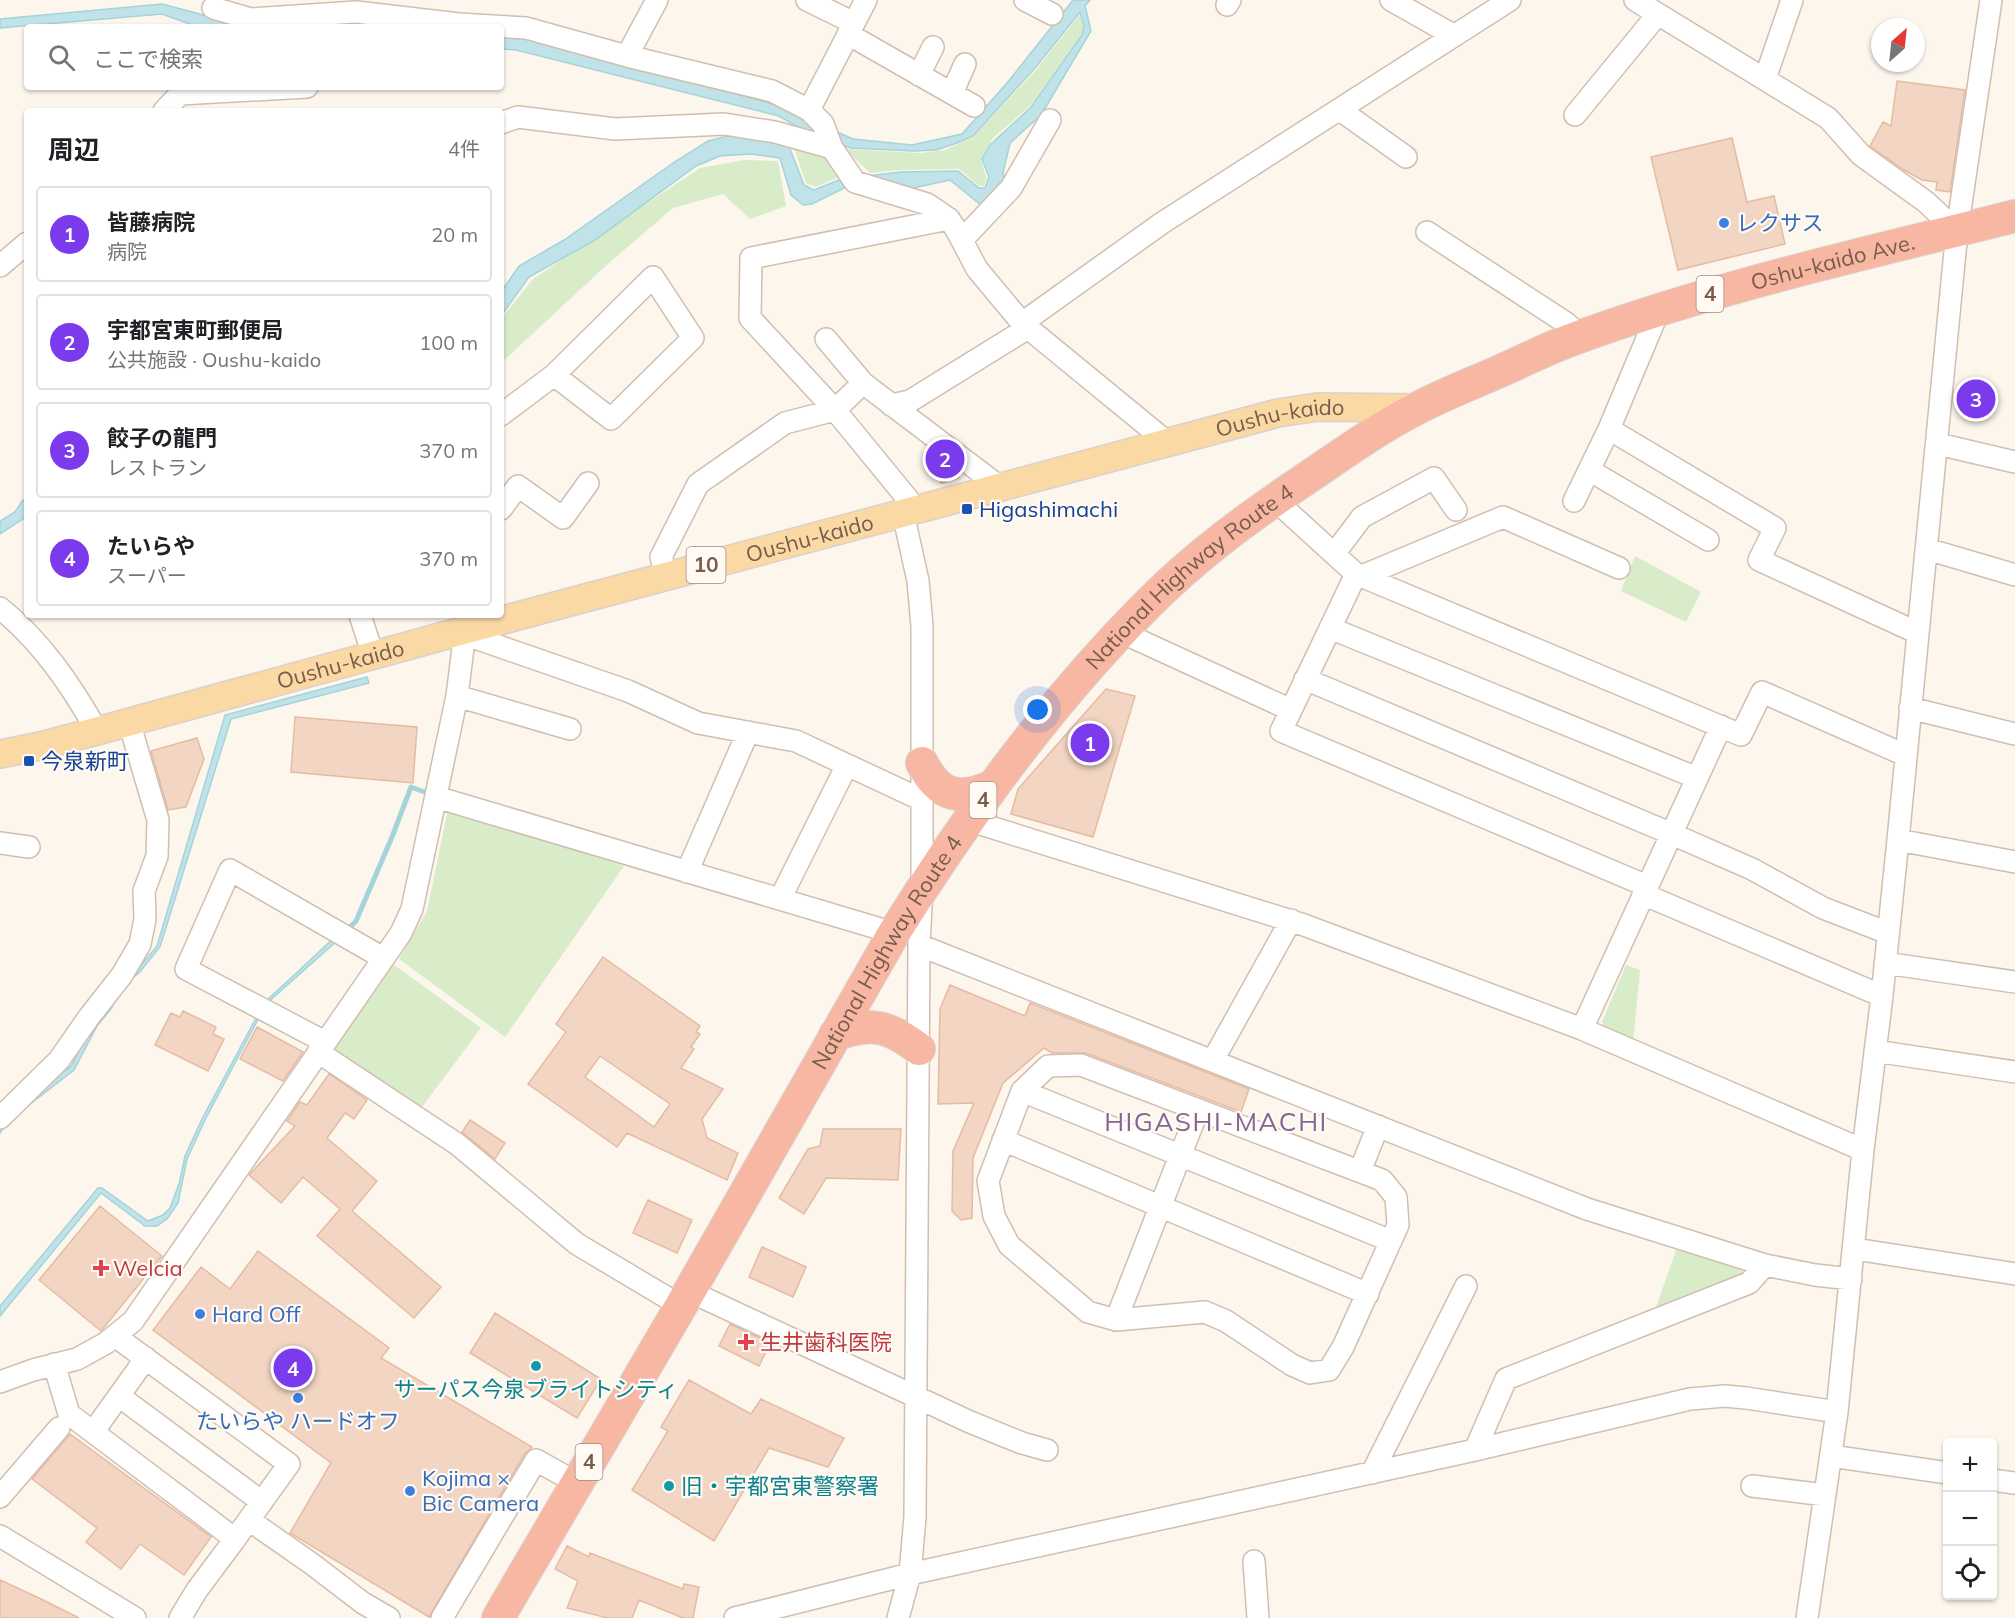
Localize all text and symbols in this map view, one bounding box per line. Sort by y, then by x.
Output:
north arrow [1871,18,1925,72]
search box [24,24,504,90]
icon: search [45,41,78,74]
text: ここで検索 [93,45,203,73]
text: 周辺 [48,133,100,166]
text: 4件 [448,136,480,161]
text: 皆藤病院 [107,208,195,236]
place label: レクサス [1736,209,1824,237]
marker: レクサス [1717,216,1731,230]
text: 1 [64,222,76,247]
text: 20 m [431,222,478,247]
street label: Oshu-kaido Ave. [1747,227,1917,296]
text: 病院 [107,239,147,264]
road number: 4 [1696,276,1724,312]
text: 宇都宮東町郵便局 [107,316,283,344]
text: 2 [64,330,76,355]
text: 100 m [419,330,478,355]
text: 公共施設 · Oushu-kaido [107,347,321,372]
pin: 3 [1956,376,1996,422]
street label: Oushu-kaido [1212,393,1344,443]
text: 餃子の龍門 [107,424,217,452]
pin: 2 [926,436,964,482]
text: 3 [64,438,76,463]
text: 370 m [419,438,478,463]
text: レストラン [107,455,207,480]
street label: National Highway Route 4 [1079,477,1299,675]
place label: Higashimachi [979,495,1118,523]
marker: Higashimachi [960,502,974,516]
street label: Oushu-kaido [743,508,877,569]
text: たいらや [107,532,195,560]
text: 4 [64,546,76,571]
text: 370 m [419,546,478,571]
road number: 10 [686,547,726,583]
text: スーパー [107,563,187,588]
street label: Oushu-kaido [273,633,407,695]
your location [1023,695,1052,724]
pin: 1 [1070,720,1110,766]
place label: 今泉新町 [41,747,129,775]
marker: 今泉新町 [22,754,36,768]
road number: 4 [970,782,996,818]
street label: National Highway Route 4 [805,830,968,1074]
district label: HIGASHI-MACHI [1104,1105,1328,1138]
place label: Welcia [113,1254,183,1282]
marker: Welcia [94,1261,108,1275]
place label: Hard Off [212,1300,301,1328]
marker: Hard Off [193,1307,207,1321]
place label: 生井歯科医院 [760,1328,892,1356]
marker: 生井歯科医院 [737,1333,755,1351]
pin: 4 [274,1346,312,1390]
marker: サーパス今泉ブライトシティ [529,1359,543,1373]
place label: サーパス今泉ブライトシティ [394,1375,678,1403]
marker: たいらや ハードオフ [291,1391,305,1405]
place label: たいらや ハードオフ [196,1407,400,1435]
map controls [1943,1438,1997,1600]
button: + [1943,1438,1997,1492]
road number: 4 [576,1444,602,1480]
place label: Kojima × Bic Camera [422,1464,539,1517]
place label: 旧・宇都宮東警察署 [681,1472,879,1500]
marker: 旧・宇都宮東警察署 [662,1479,676,1493]
marker: Kojima × Bic Camera [403,1484,417,1498]
button: − [1943,1492,1997,1546]
button: locate [1943,1546,1997,1600]

